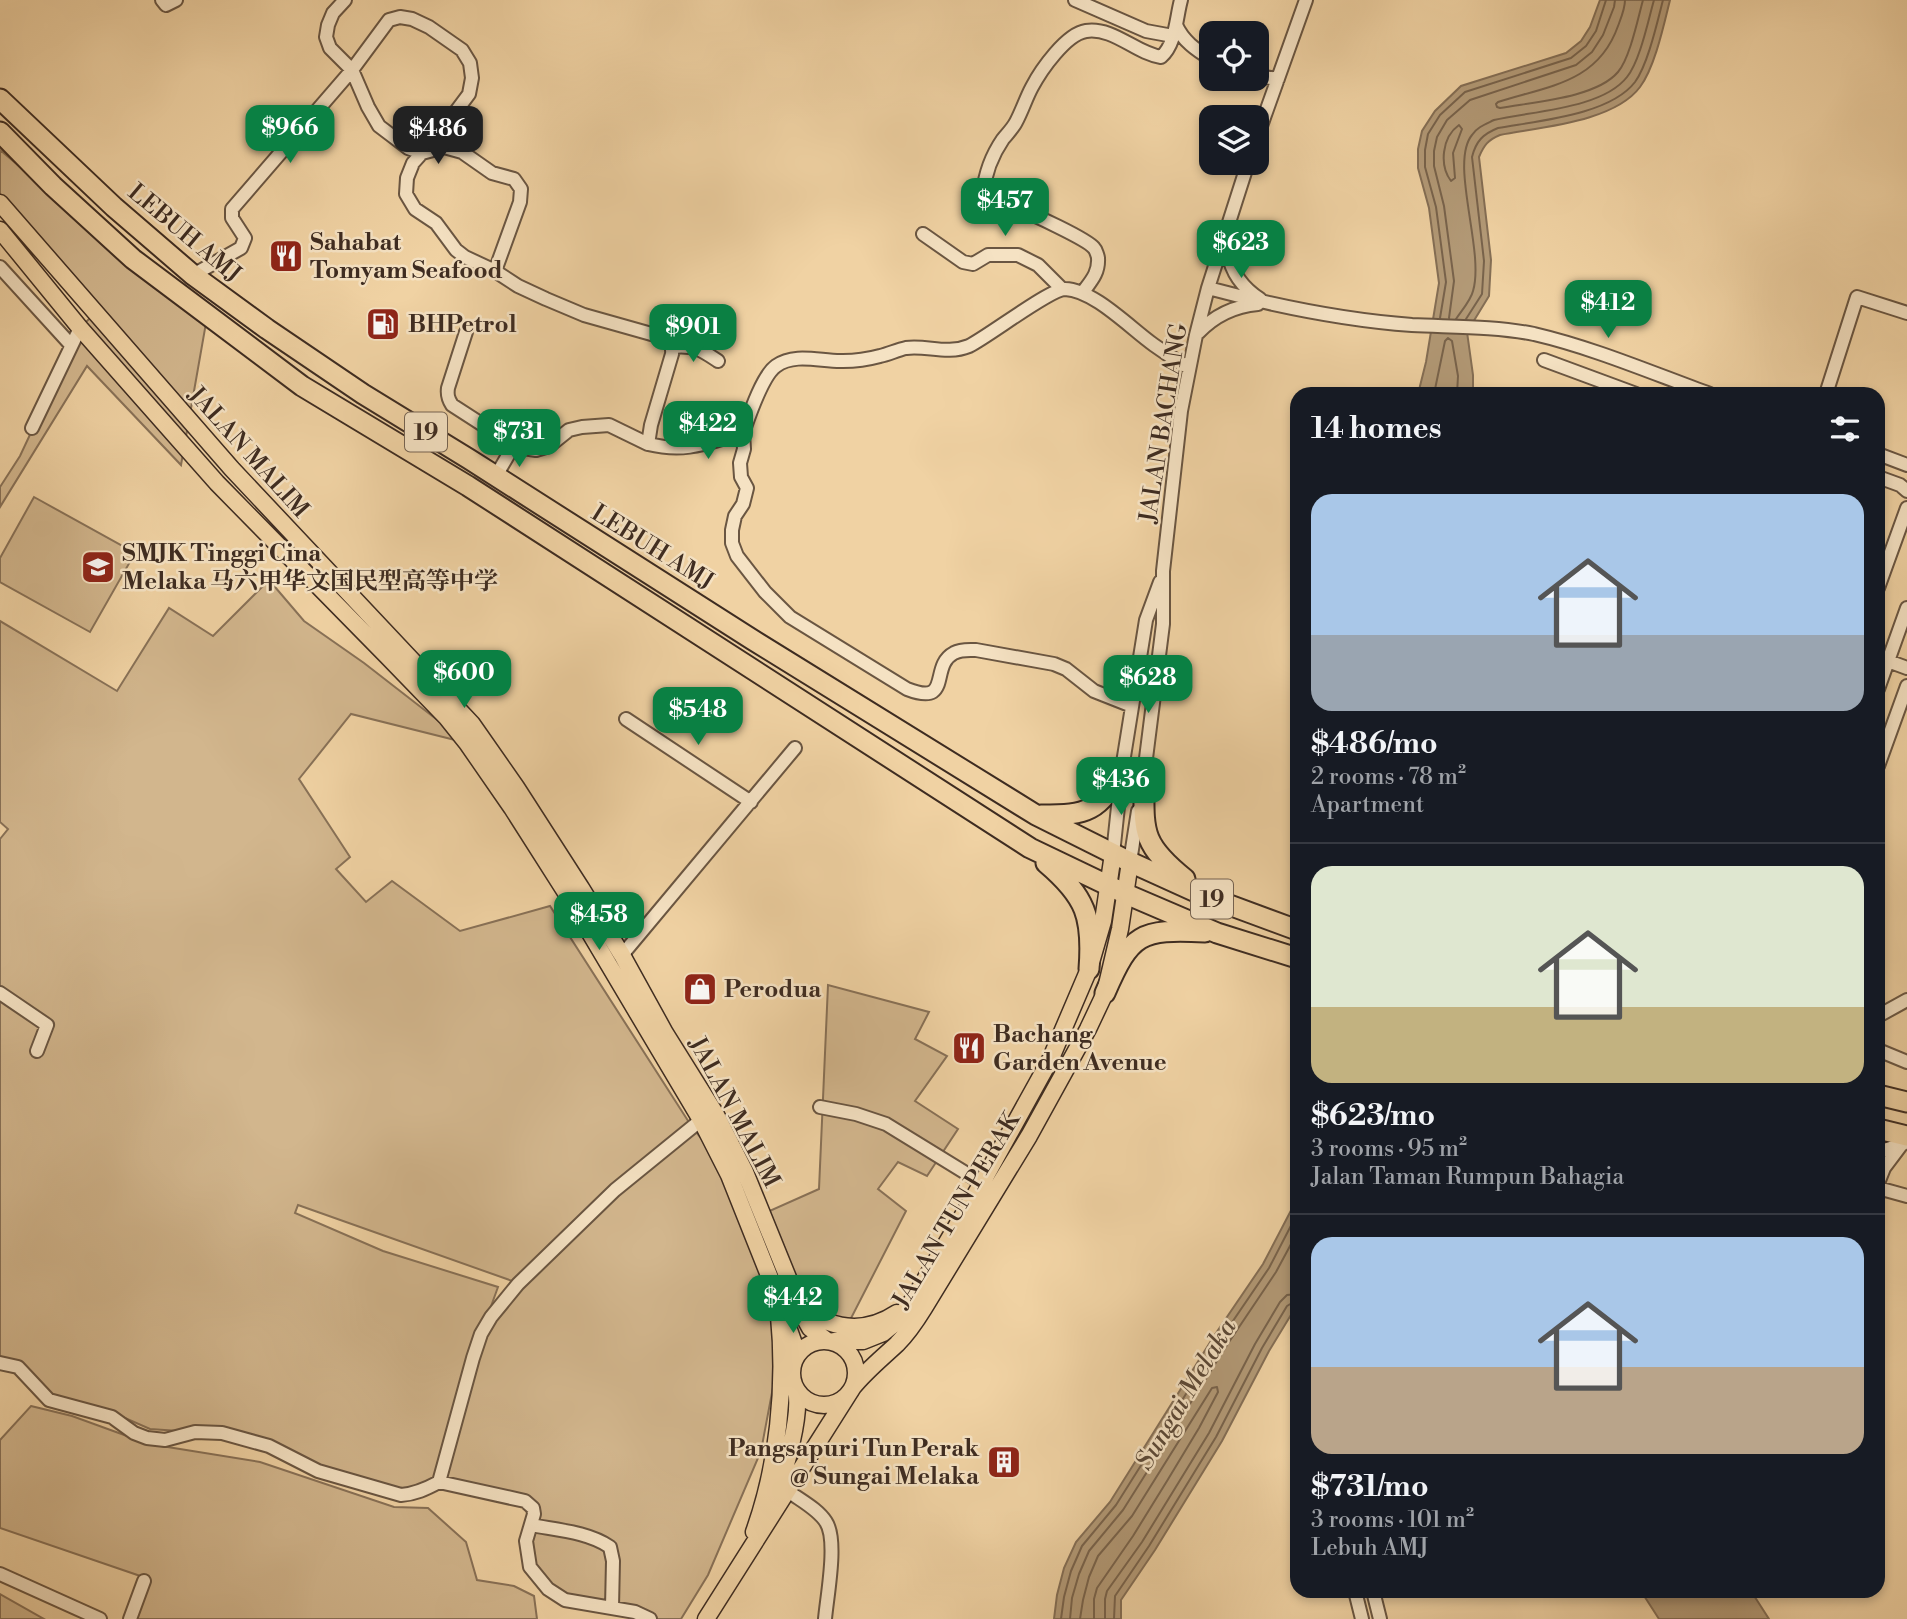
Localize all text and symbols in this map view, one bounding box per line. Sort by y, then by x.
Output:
map controls [1199,21,1269,175]
button: locate [1199,21,1269,91]
button: layers [1199,105,1269,175]
pin: $966 [249,106,331,165]
pin: $486 [397,106,479,166]
text: $966 [261,114,319,142]
text: $486 [409,115,467,143]
street label: LEBUH AMJ [121,178,247,290]
pin: $457 [964,178,1046,238]
text: $457 [977,187,1033,215]
pin: $623 [1200,220,1282,280]
place label: Sahabat Tomyam Seafood [310,228,503,286]
text: $623 [1213,229,1269,257]
restaurant icon: Sahabat Tomyam Seafood [267,237,305,275]
pin: $412 [1567,280,1649,340]
text: $412 [1581,289,1635,317]
pin: $901 [652,304,734,364]
fuel station icon: BHPetrol [364,305,402,343]
place label: BHPetrol [408,310,517,340]
text: $901 [665,313,721,341]
street label: JALAN BACHANG [1133,321,1195,526]
street label: JALAN MALIM [181,380,315,525]
pin: $422 [667,402,749,461]
pin: $731 [478,410,560,469]
text: $422 [679,410,737,438]
text: 14 homes [1311,410,1442,448]
icon: filters [1826,410,1864,448]
road number: 19 [405,412,447,452]
text: $731 [493,418,545,446]
street label: LEBUH AMJ [586,498,719,597]
place label: SMJK Tinggi Cina Melaka 马六甲华文国民型高等中学 [122,539,498,597]
icon: home [1525,540,1651,666]
school or university icon: SMJK Tinggi Cina Melaka 马六甲华文国民型高等中学 [79,548,117,586]
pin: $600 [423,650,505,710]
pin: $628 [1107,656,1189,715]
text: $600 [433,659,495,687]
text: $628 [1119,664,1177,692]
pin: $548 [657,688,739,747]
text: $548 [669,696,727,724]
text: $486/mo [1311,725,1438,763]
pin: $436 [1080,758,1162,817]
text: 2 rooms · 78 m² [1311,763,1466,791]
text: $436 [1092,766,1150,794]
text: Apartment [1311,791,1424,819]
road number: 19 [1191,879,1233,918]
pin: $458 [558,892,640,952]
text: $458 [570,901,628,929]
icon: home [1525,912,1651,1038]
shop icon: Perodua [681,970,719,1008]
place label: Perodua [724,975,822,1005]
place label: Bachang Garden Avenue [993,1020,1167,1078]
restaurant icon: Bachang Garden Avenue [950,1029,988,1067]
street label: JALAN MALIM [681,1031,786,1193]
text: $623/mo [1311,1097,1435,1135]
street label: JALAN TUN PERAK [886,1106,1028,1315]
text: 3 rooms · 95 m² [1311,1135,1467,1163]
text: Jalan Taman Rumpun Bahagia [1311,1163,1624,1191]
pin: $442 [752,1276,834,1335]
icon: home [1525,1283,1651,1409]
text: $442 [763,1284,823,1312]
water label: Sungai Melaka [1128,1313,1244,1476]
place label: Pangsapuri Tun Perak @ Sungai Melaka [728,1434,980,1492]
building icon: Pangsapuri Tun Perak @ Sungai Melaka [985,1443,1023,1481]
text: $731/mo [1311,1468,1429,1506]
text: 3 rooms · 101 m² [1311,1506,1474,1534]
text: Lebuh AMJ [1311,1534,1429,1562]

